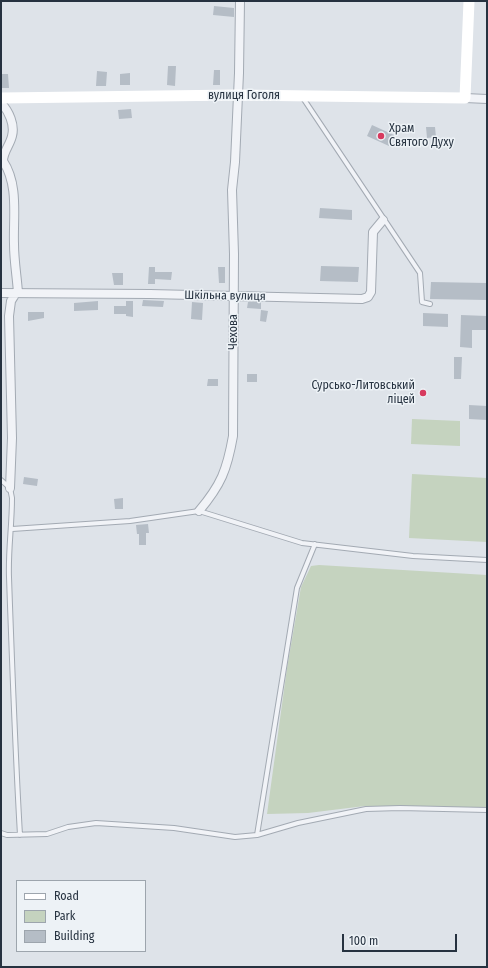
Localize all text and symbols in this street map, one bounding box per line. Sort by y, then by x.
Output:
street label: вулиця Гоголя [208,89,280,103]
place label: Храм Святого Духу [389,122,454,150]
marker: Храм Святого Духу [376,131,386,141]
street label: Шкільна вулиця [184,288,266,304]
street label: Чехова [227,314,241,350]
place label: Сурсько-Литовський ліцей [312,379,415,407]
marker: Сурсько-Литовський ліцей [418,388,428,398]
legend [16,880,146,952]
text: Road [54,889,79,903]
text: Park [54,909,75,923]
scale bar [344,926,459,952]
text: Building [54,929,94,943]
text: 100 m [349,934,378,948]

